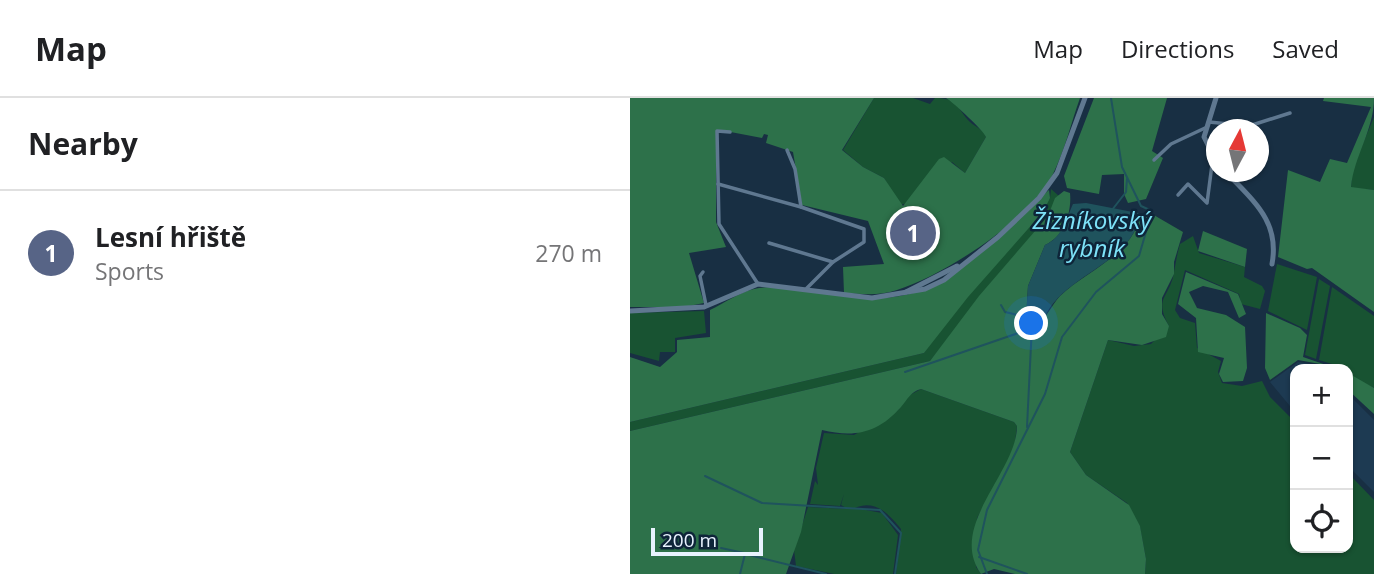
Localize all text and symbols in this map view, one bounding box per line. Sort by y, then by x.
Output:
text: Map [35,26,107,71]
text: Map [1033,32,1083,65]
text: Directions [1121,32,1234,65]
text: Saved [1272,32,1339,65]
north arrow [1206,119,1269,182]
text: Nearby [28,123,138,164]
water label: Žizníkovský rybník [1032,203,1153,264]
pin: 1 [890,207,936,259]
text: Lesní hřiště [95,219,246,255]
text: 1 [44,237,58,269]
text: 270 m [535,237,602,269]
text: Sports [95,255,164,287]
your location [1014,306,1048,340]
map controls [1290,364,1353,553]
button: + [1290,364,1353,427]
button: − [1290,427,1353,490]
button: locate [1290,490,1353,553]
scale bar [651,525,763,557]
text: 200 m [662,527,717,553]

